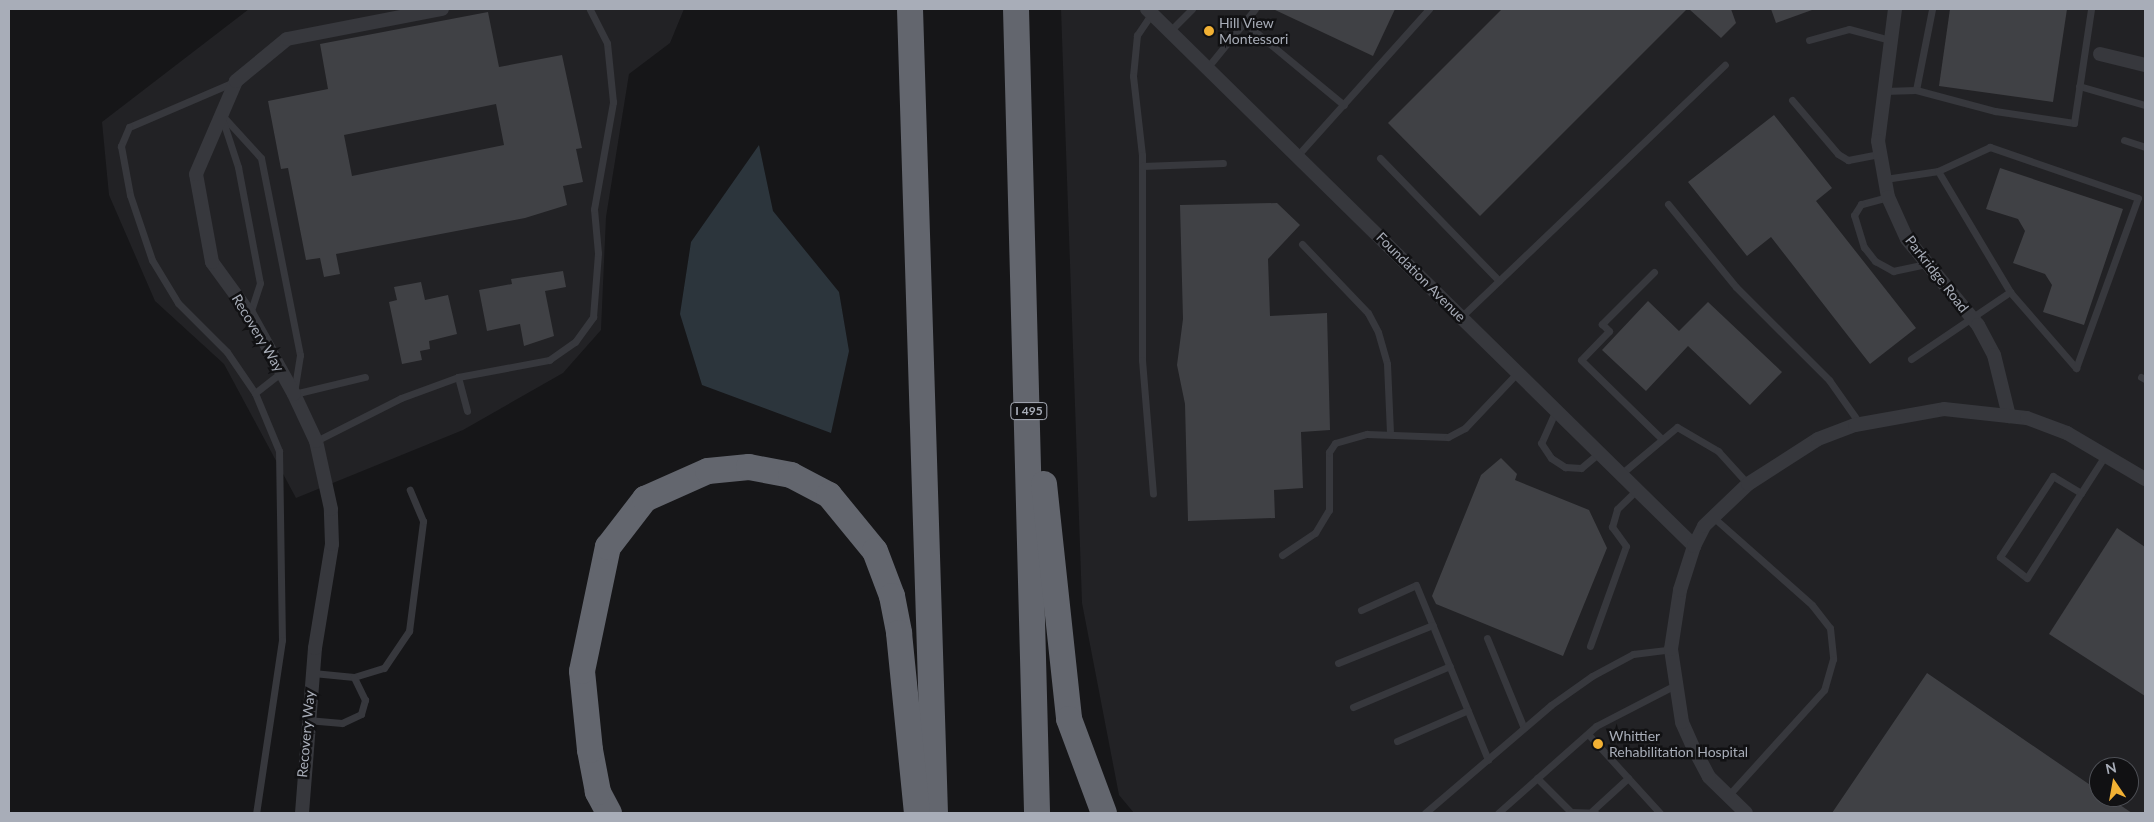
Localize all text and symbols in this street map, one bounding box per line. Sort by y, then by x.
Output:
place label: Hill View Montessori [1219,15,1288,48]
marker: Hill View Montessori [1203,25,1215,37]
street label: Foundation Avenue [1373,229,1469,325]
street label: Parkridge Road [1902,232,1972,316]
street label: Recovery Way [228,291,288,375]
road number: I 495 [1010,402,1048,421]
street label: Recovery Way [294,689,318,779]
place label: Whittier Rehabilitation Hospital [1609,728,1748,760]
marker: Whittier Rehabilitation Hospital [1591,737,1605,751]
north arrow [2089,757,2139,807]
text: N [2104,758,2118,777]

